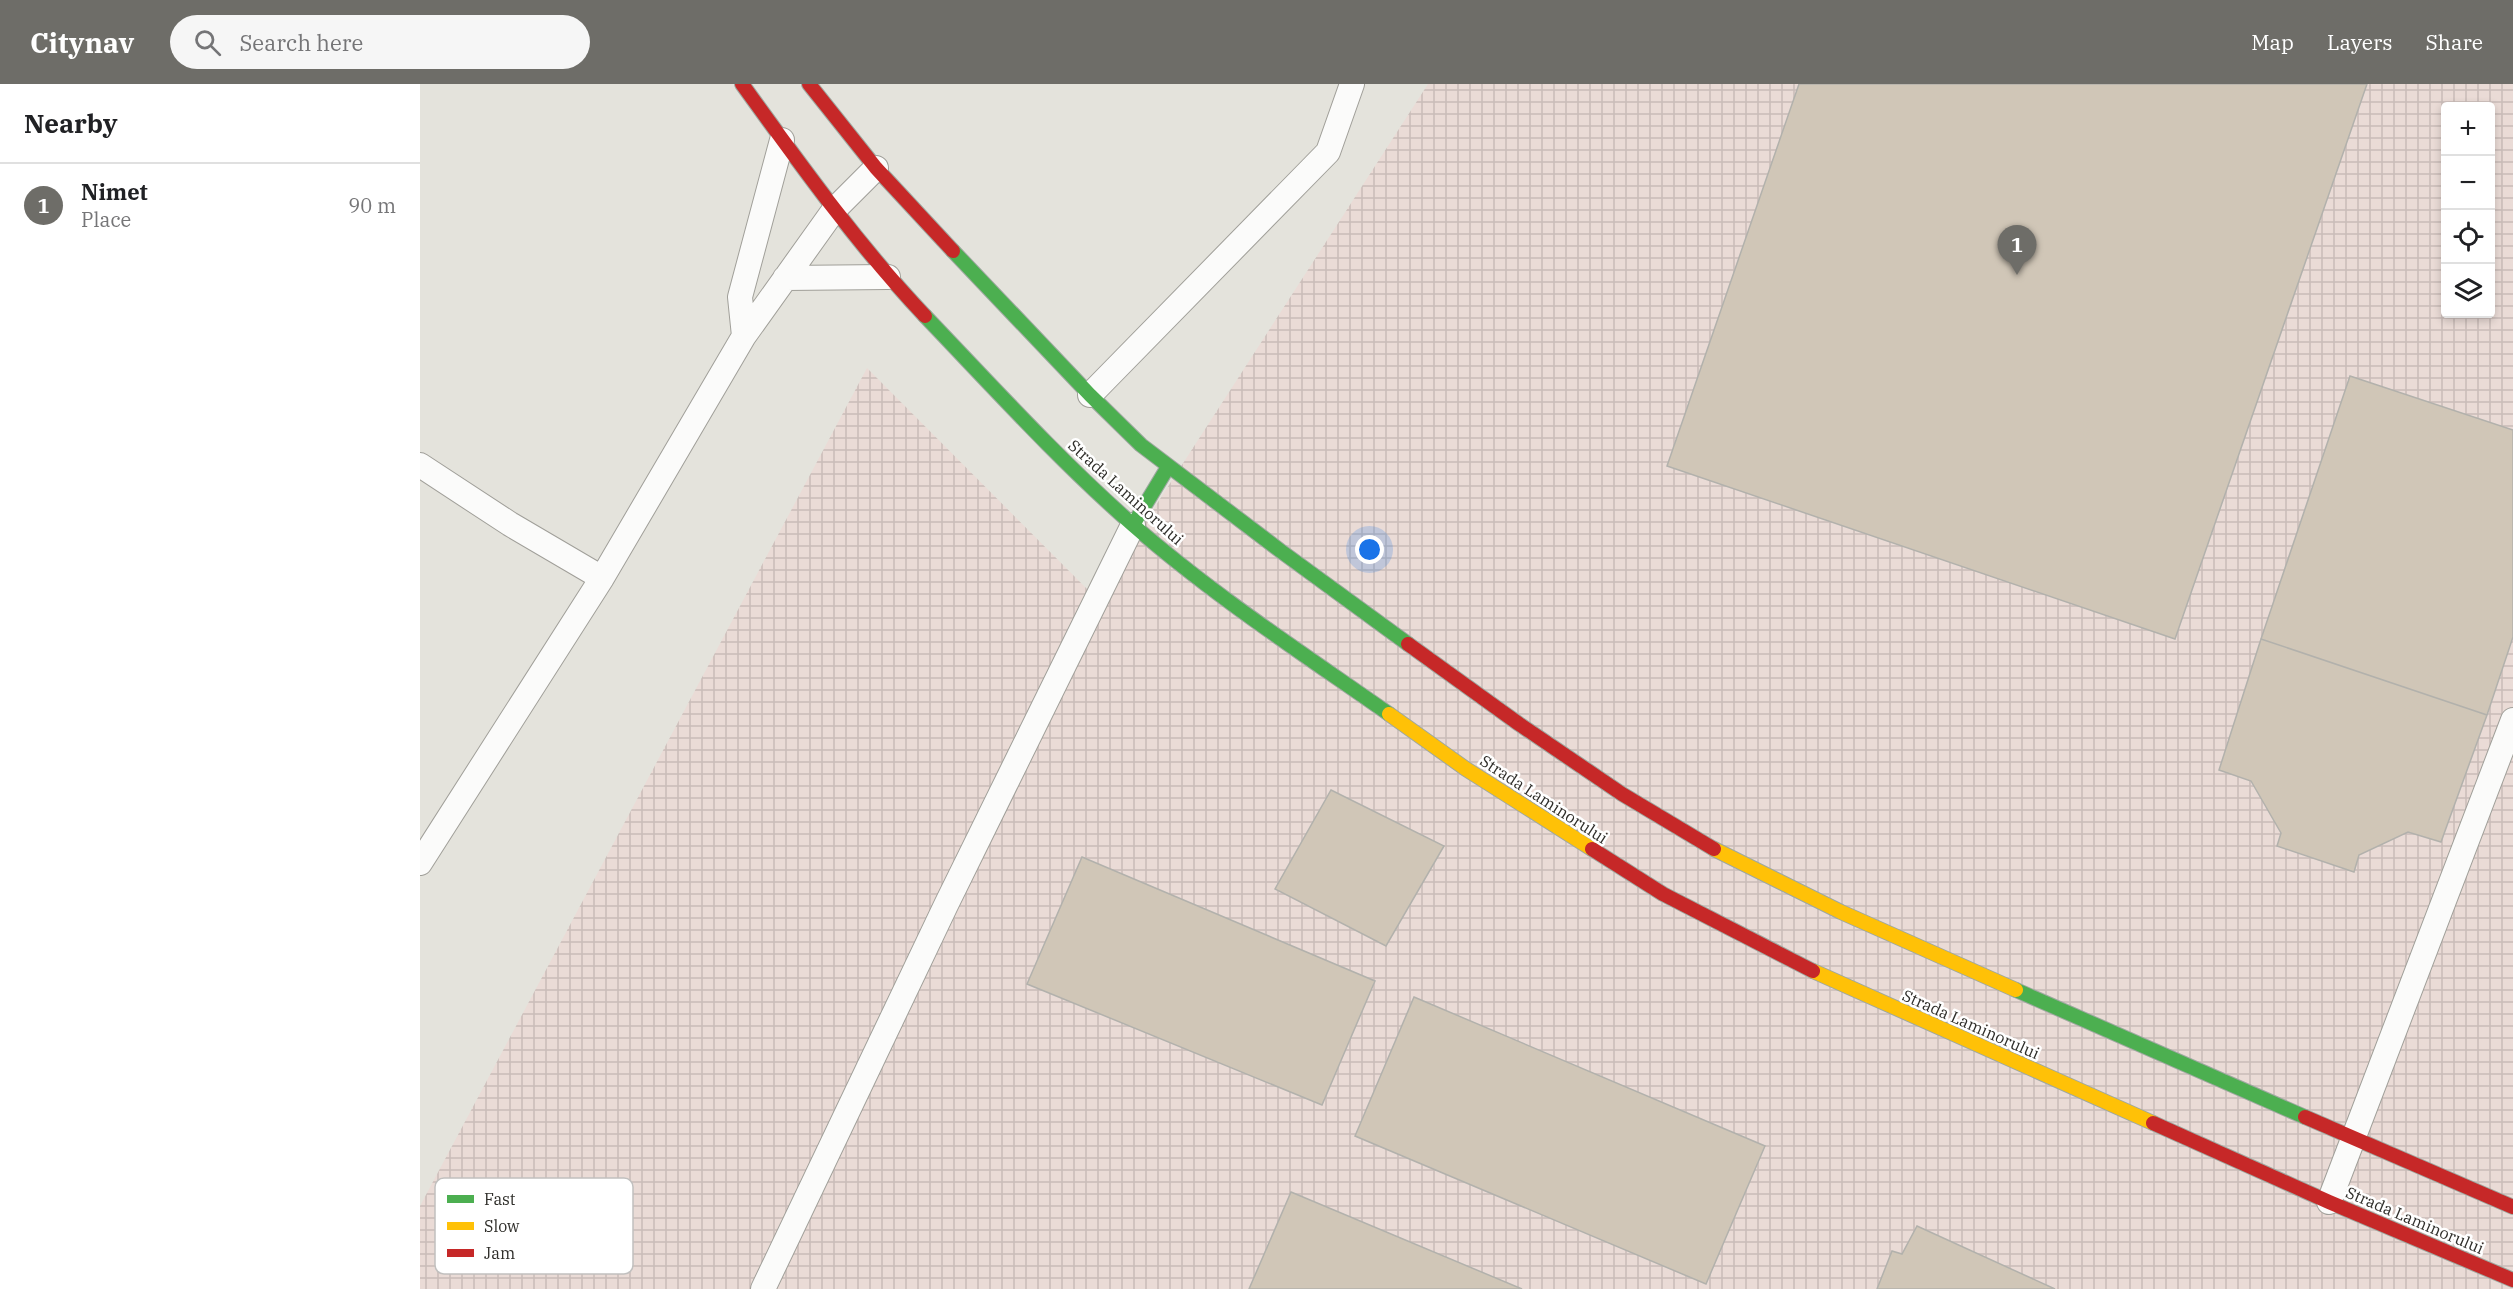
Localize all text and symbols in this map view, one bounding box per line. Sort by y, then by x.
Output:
search box [170,15,590,69]
text: Citynav [30,24,134,61]
icon: search [191,26,224,59]
text: Search here [239,28,363,57]
text: Map [2251,28,2294,56]
text: Layers [2327,28,2393,56]
text: Share [2426,28,2483,56]
map controls [2441,102,2495,318]
button: + [2441,102,2495,156]
text: Nearby [24,106,118,140]
button: − [2441,156,2495,210]
text: Nimet [81,177,148,206]
text: 1 [38,192,50,219]
text: 90 m [348,192,396,219]
text: Place [81,206,131,233]
button: locate [2441,210,2495,264]
pin: 1 [1998,226,2036,275]
button: layers [2441,264,2495,318]
street label: Strada Laminorului [1064,435,1188,549]
your location [1355,535,1384,564]
street label: Strada Laminorului [1477,750,1611,848]
street label: Strada Laminorului [1899,985,2043,1063]
legend [435,1178,633,1274]
street label: Strada Laminorului [2343,1182,2487,1258]
text: Fast [484,1189,516,1209]
text: Slow [484,1216,520,1236]
text: Jam [484,1243,515,1263]

